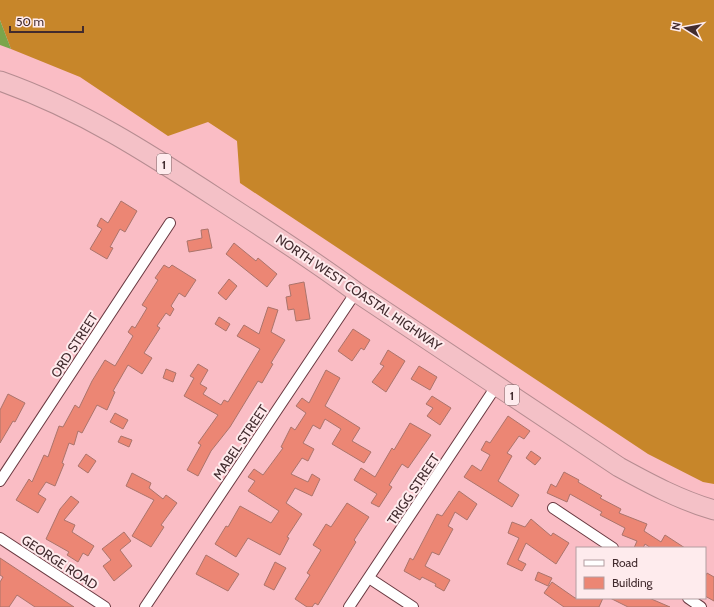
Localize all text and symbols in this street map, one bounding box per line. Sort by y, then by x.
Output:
scale bar [10,8,83,34]
north arrow [666,8,706,48]
text: 50 m [16,14,44,29]
text: N [669,21,684,31]
road number: 1 [157,154,171,174]
street label: NORTH WEST COASTAL HIGHWAY [273,230,445,354]
street label: ORD STREET [47,310,101,380]
road number: 1 [505,385,519,405]
street label: MABEL STREET [209,402,271,482]
street label: TRIGG STREET [383,450,443,528]
street label: GEORGE ROAD [19,531,101,593]
legend [576,547,706,599]
text: Road [612,555,638,570]
text: Building [612,575,654,590]

